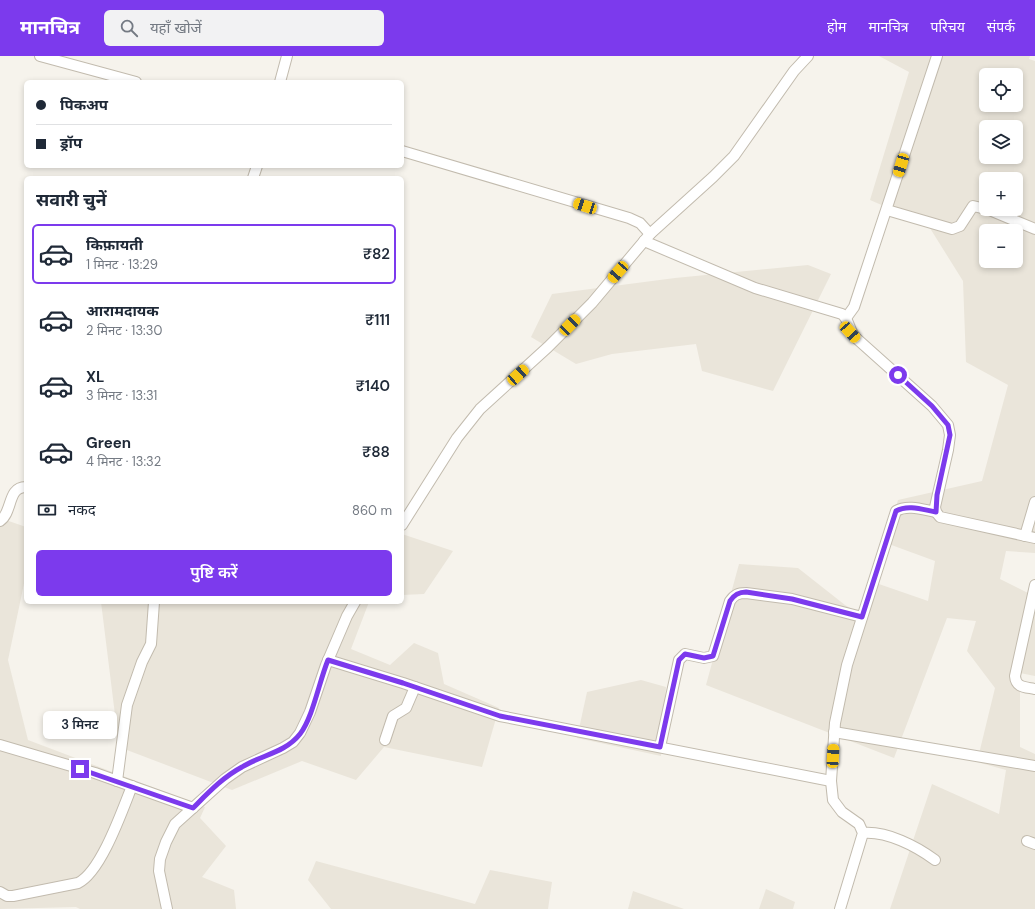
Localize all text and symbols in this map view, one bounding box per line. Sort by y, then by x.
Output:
search box [104,10,384,46]
text: मानचित्र [20,15,80,40]
icon: search [118,17,140,39]
text: यहाँ खोजें [150,18,202,38]
text: होम [827,18,846,36]
text: मानचित्र [868,18,909,36]
text: परिचय [931,18,965,36]
text: संपर्क [987,18,1015,36]
map controls [979,68,1023,268]
button: locate [979,68,1023,112]
text: पिकअप [60,95,108,115]
button: layers [979,120,1023,164]
text: ड्रॉप [60,133,82,153]
car [892,152,910,178]
button: + [979,172,1023,216]
text: सवारी चुनें [36,188,106,212]
car [572,197,598,215]
button: − [979,224,1023,268]
text: किफ़ायती [86,235,143,255]
icon: car [38,236,74,272]
text: ₹82 [363,244,390,264]
text: 1 मिनट · 13:29 [86,256,158,273]
car [606,259,630,285]
text: आरामदायक [86,301,159,321]
icon: car [38,302,74,338]
text: ₹111 [365,310,390,330]
car [557,312,583,338]
car [838,319,862,345]
text: 2 मिनट · 13:30 [86,322,162,339]
car [505,363,531,387]
route start [889,366,907,384]
text: XL [86,367,104,387]
icon: car [38,368,74,404]
text: ₹140 [355,376,390,396]
text: 3 मिनट · 13:31 [86,387,157,404]
text: Green [86,433,131,453]
icon: car [38,434,74,470]
text: ₹88 [362,442,390,462]
text: 4 मिनट · 13:32 [86,453,161,470]
icon: cash [36,499,58,521]
text: नकद [68,500,96,520]
text: 860 m [352,502,392,519]
button: पुष्टि करें [36,550,392,596]
callout: 3 मिनट [43,711,117,739]
text: 3 मिनट [61,716,99,733]
car [826,744,840,768]
route end [71,760,89,778]

